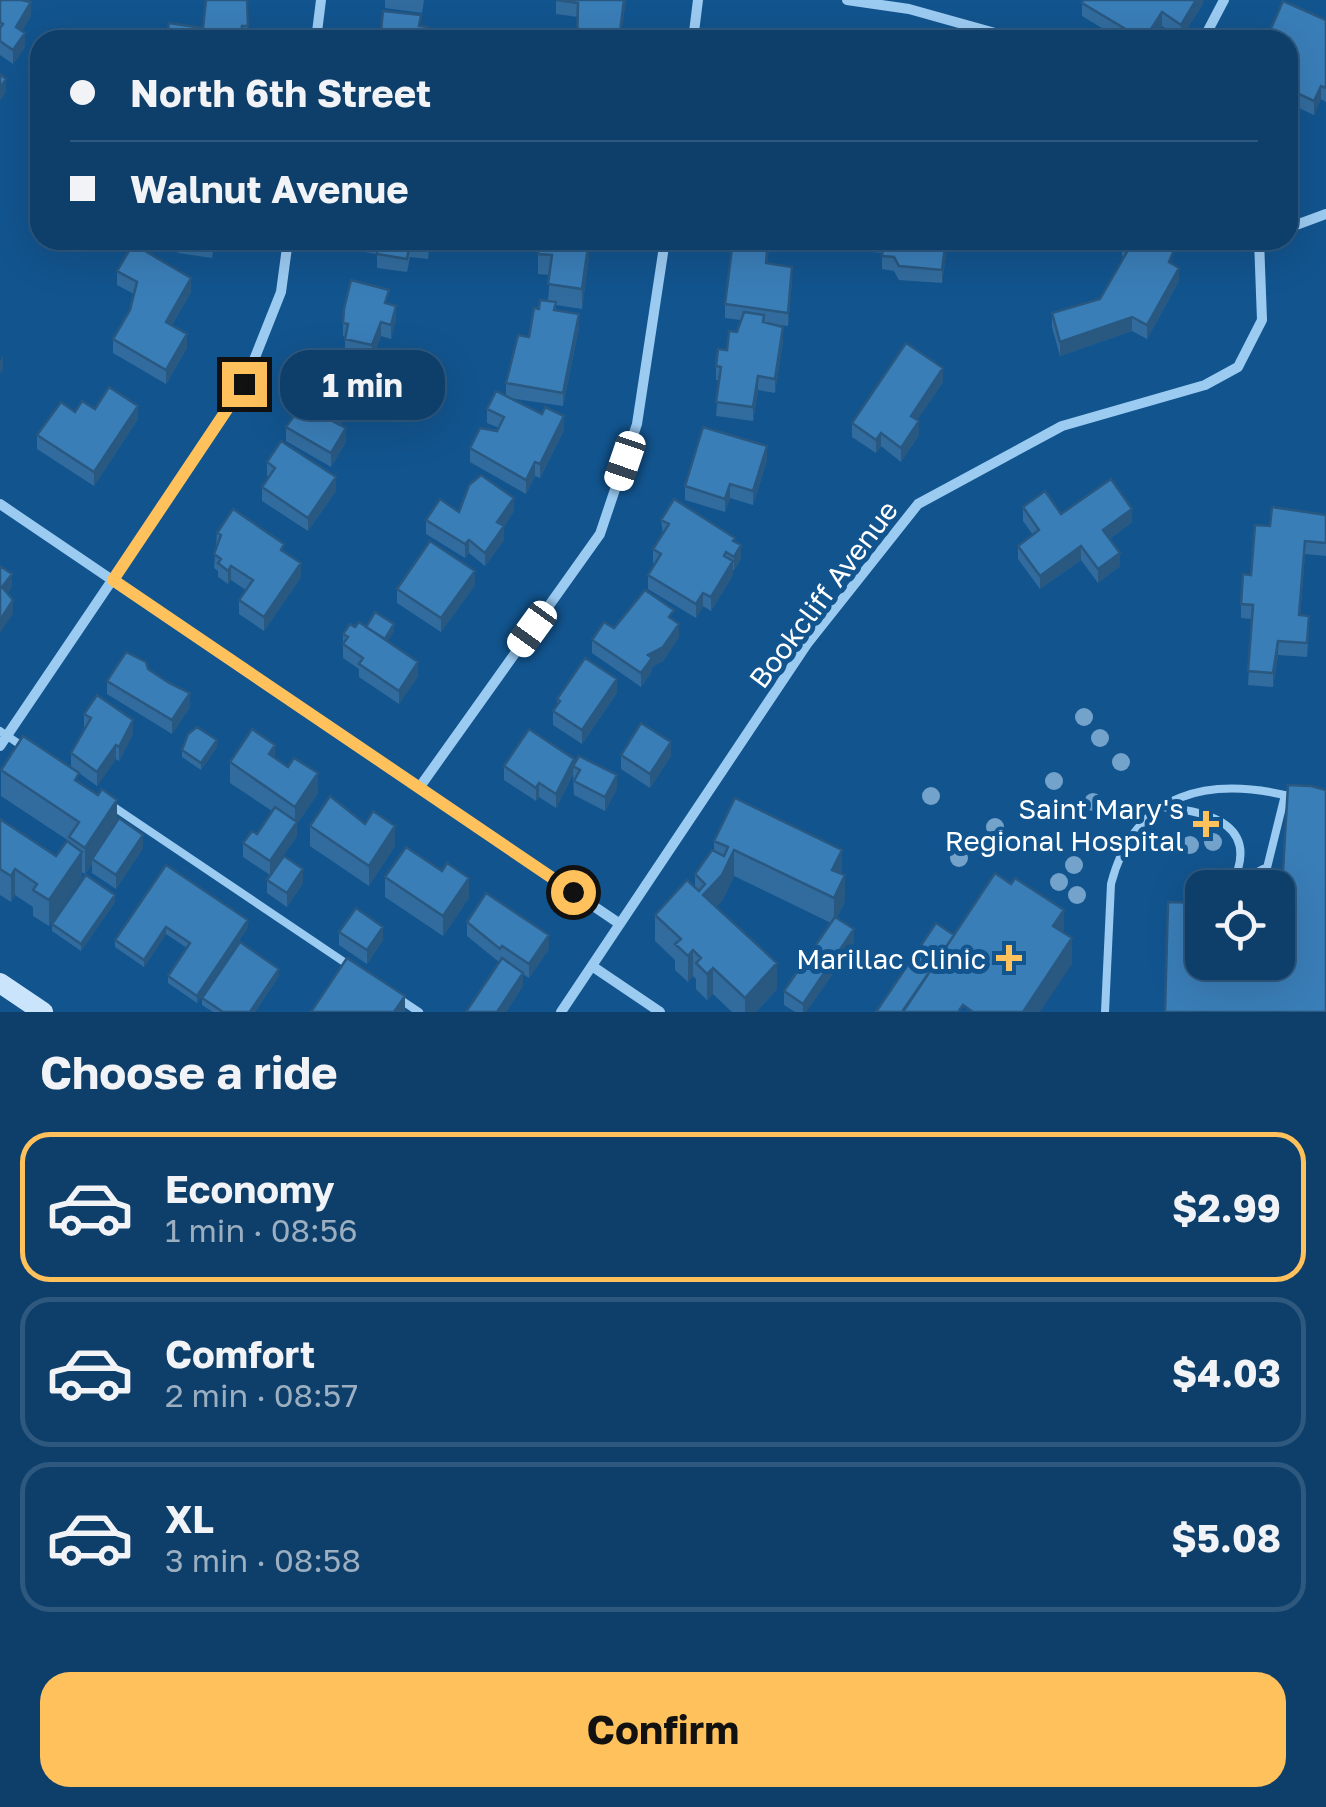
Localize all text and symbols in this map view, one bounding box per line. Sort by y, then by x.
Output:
text: North 6th Street [130,70,431,115]
text: Walnut Avenue [130,166,409,211]
callout: 1 min [279,349,444,419]
route end [222,362,267,407]
text: 1 min [322,366,403,404]
car [601,428,649,494]
street label: Bookcliff Avenue [742,494,904,694]
car [502,596,562,662]
place label: Saint Mary's Regional Hospital [945,792,1184,857]
marker: Saint Mary's Regional Hospital [1193,811,1219,837]
route start [551,870,596,915]
map controls [1185,870,1295,980]
button: locate [1185,870,1295,980]
place label: Marillac Clinic [796,942,986,975]
marker: Marillac Clinic [996,945,1022,971]
text: Choose a ride [40,1045,338,1099]
icon: car [45,1162,135,1252]
text: Economy [165,1166,334,1211]
text: $2.99 [1172,1185,1281,1230]
text: 1 min · 08:56 [165,1211,358,1249]
icon: car [45,1327,135,1417]
text: Comfort [165,1331,315,1376]
text: $4.03 [1172,1350,1281,1395]
text: 2 min · 08:57 [165,1376,358,1414]
icon: car [45,1492,135,1582]
text: XL [165,1496,214,1541]
text: $5.08 [1171,1515,1281,1560]
text: 3 min · 08:58 [165,1541,361,1579]
button: Confirm [40,1672,1286,1787]

